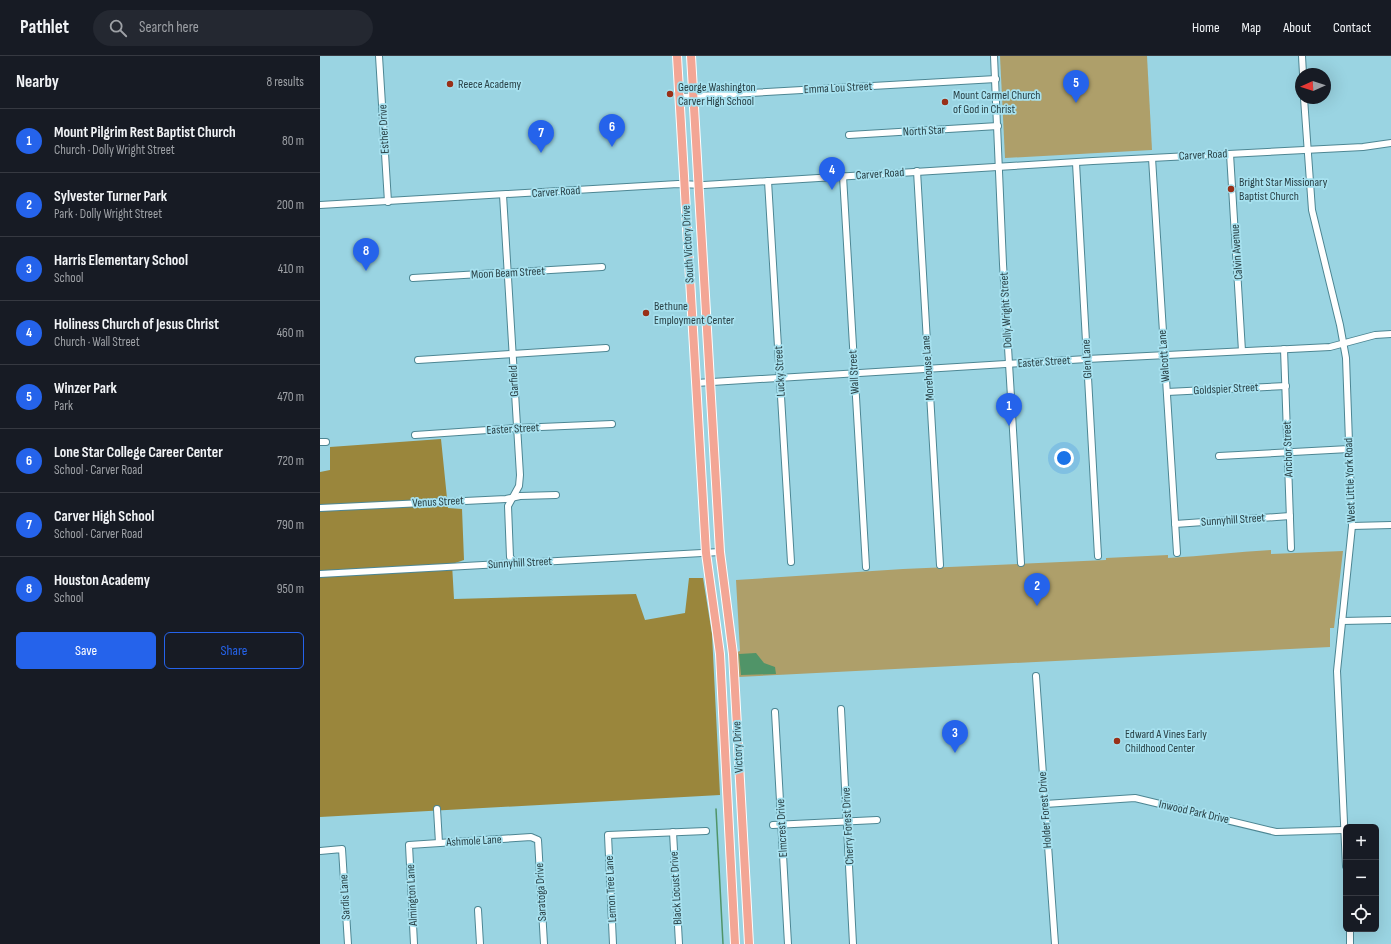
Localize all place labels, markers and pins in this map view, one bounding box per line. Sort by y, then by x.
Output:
pin: 5 [1063,70,1089,103]
place label: Reece Academy [458,77,522,92]
marker: Reece Academy [445,79,455,89]
place label: George Washington Carver High School [678,80,756,109]
place label: Mount Carmel Church of God in Christ [953,88,1040,117]
marker: George Washington Carver High School [665,89,675,99]
marker: Mount Carmel Church of God in Christ [940,97,950,107]
pin: 6 [599,114,625,147]
pin: 7 [528,120,554,153]
pin: 4 [819,157,845,190]
place label: Bright Star Missionary Baptist Church [1239,175,1328,204]
marker: Bright Star Missionary Baptist Church [1226,184,1236,194]
pin: 8 [353,238,379,271]
place label: Bethune Employment Center [654,299,735,328]
marker: Bethune Employment Center [641,308,651,318]
pin: 1 [996,393,1022,426]
pin: 2 [1024,573,1050,606]
pin: 3 [942,720,968,753]
place label: Edward A Vines Early Childhood Center [1125,727,1207,756]
marker: Edward A Vines Early Childhood Center [1112,736,1122,746]

